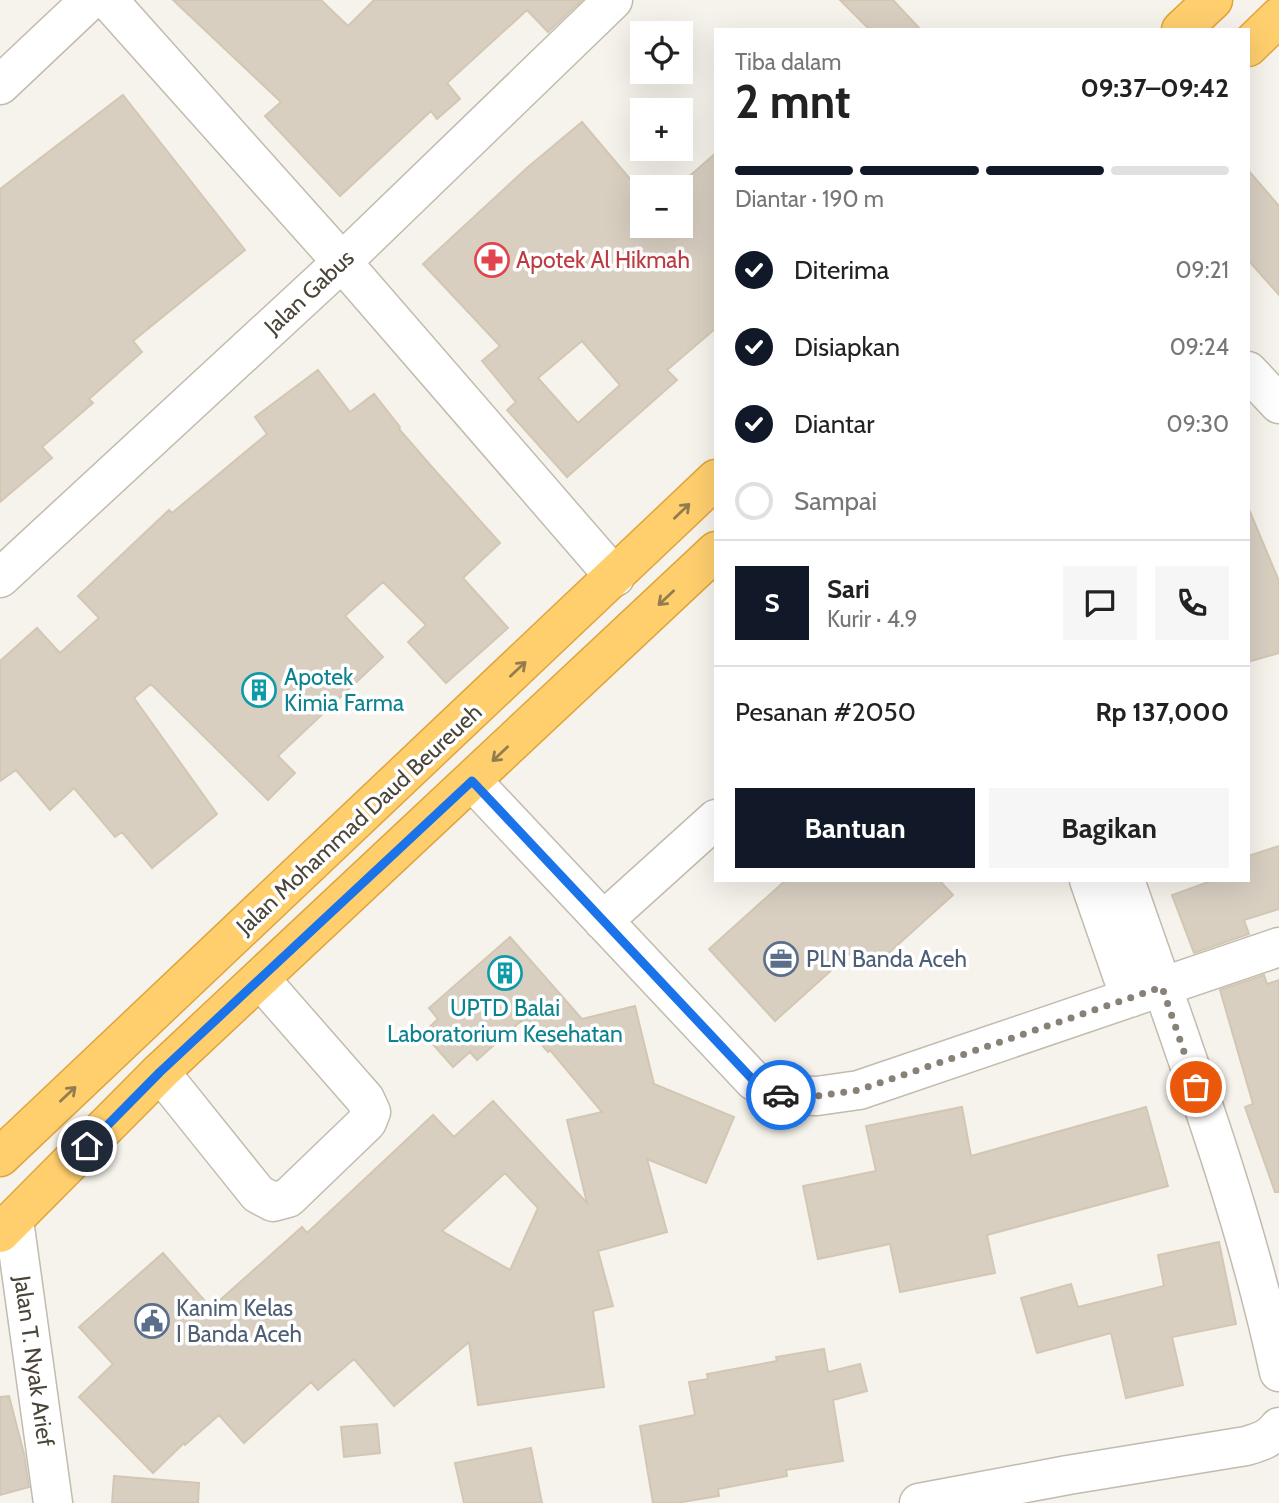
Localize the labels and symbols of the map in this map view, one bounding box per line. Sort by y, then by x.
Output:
pharmacy icon: Apotek Al Hikmah [473,241,511,279]
street label: Jalan Gabus [258,244,360,341]
place label: Apotek Al Hikmah [516,246,690,274]
one-way arrow [674,503,691,520]
one-way arrow [657,590,675,606]
one-way arrow [509,660,526,677]
place label: Apotek Kimia Farma [284,663,404,717]
building icon: Apotek Kimia Farma [240,671,278,709]
street label: Jalan Mohammad Daud Beureueh [230,698,487,941]
one-way arrow [492,745,509,762]
office icon: PLN Banda Aceh [762,940,800,978]
place label: PLN Banda Aceh [806,945,967,973]
building icon: UPTD Balai Laboratorium Kesehatan [486,954,524,992]
place label: UPTD Balai Laboratorium Kesehatan [387,994,623,1048]
pin [1166,1057,1226,1117]
courier [746,1060,816,1130]
one-way arrow [59,1085,76,1102]
pin [57,1116,117,1176]
street label: Jalan T. Nyak Arief [8,1273,60,1449]
place label: Kanim Kelas I Banda Aceh [176,1294,302,1348]
public building icon: Kanim Kelas I Banda Aceh [133,1302,171,1340]

